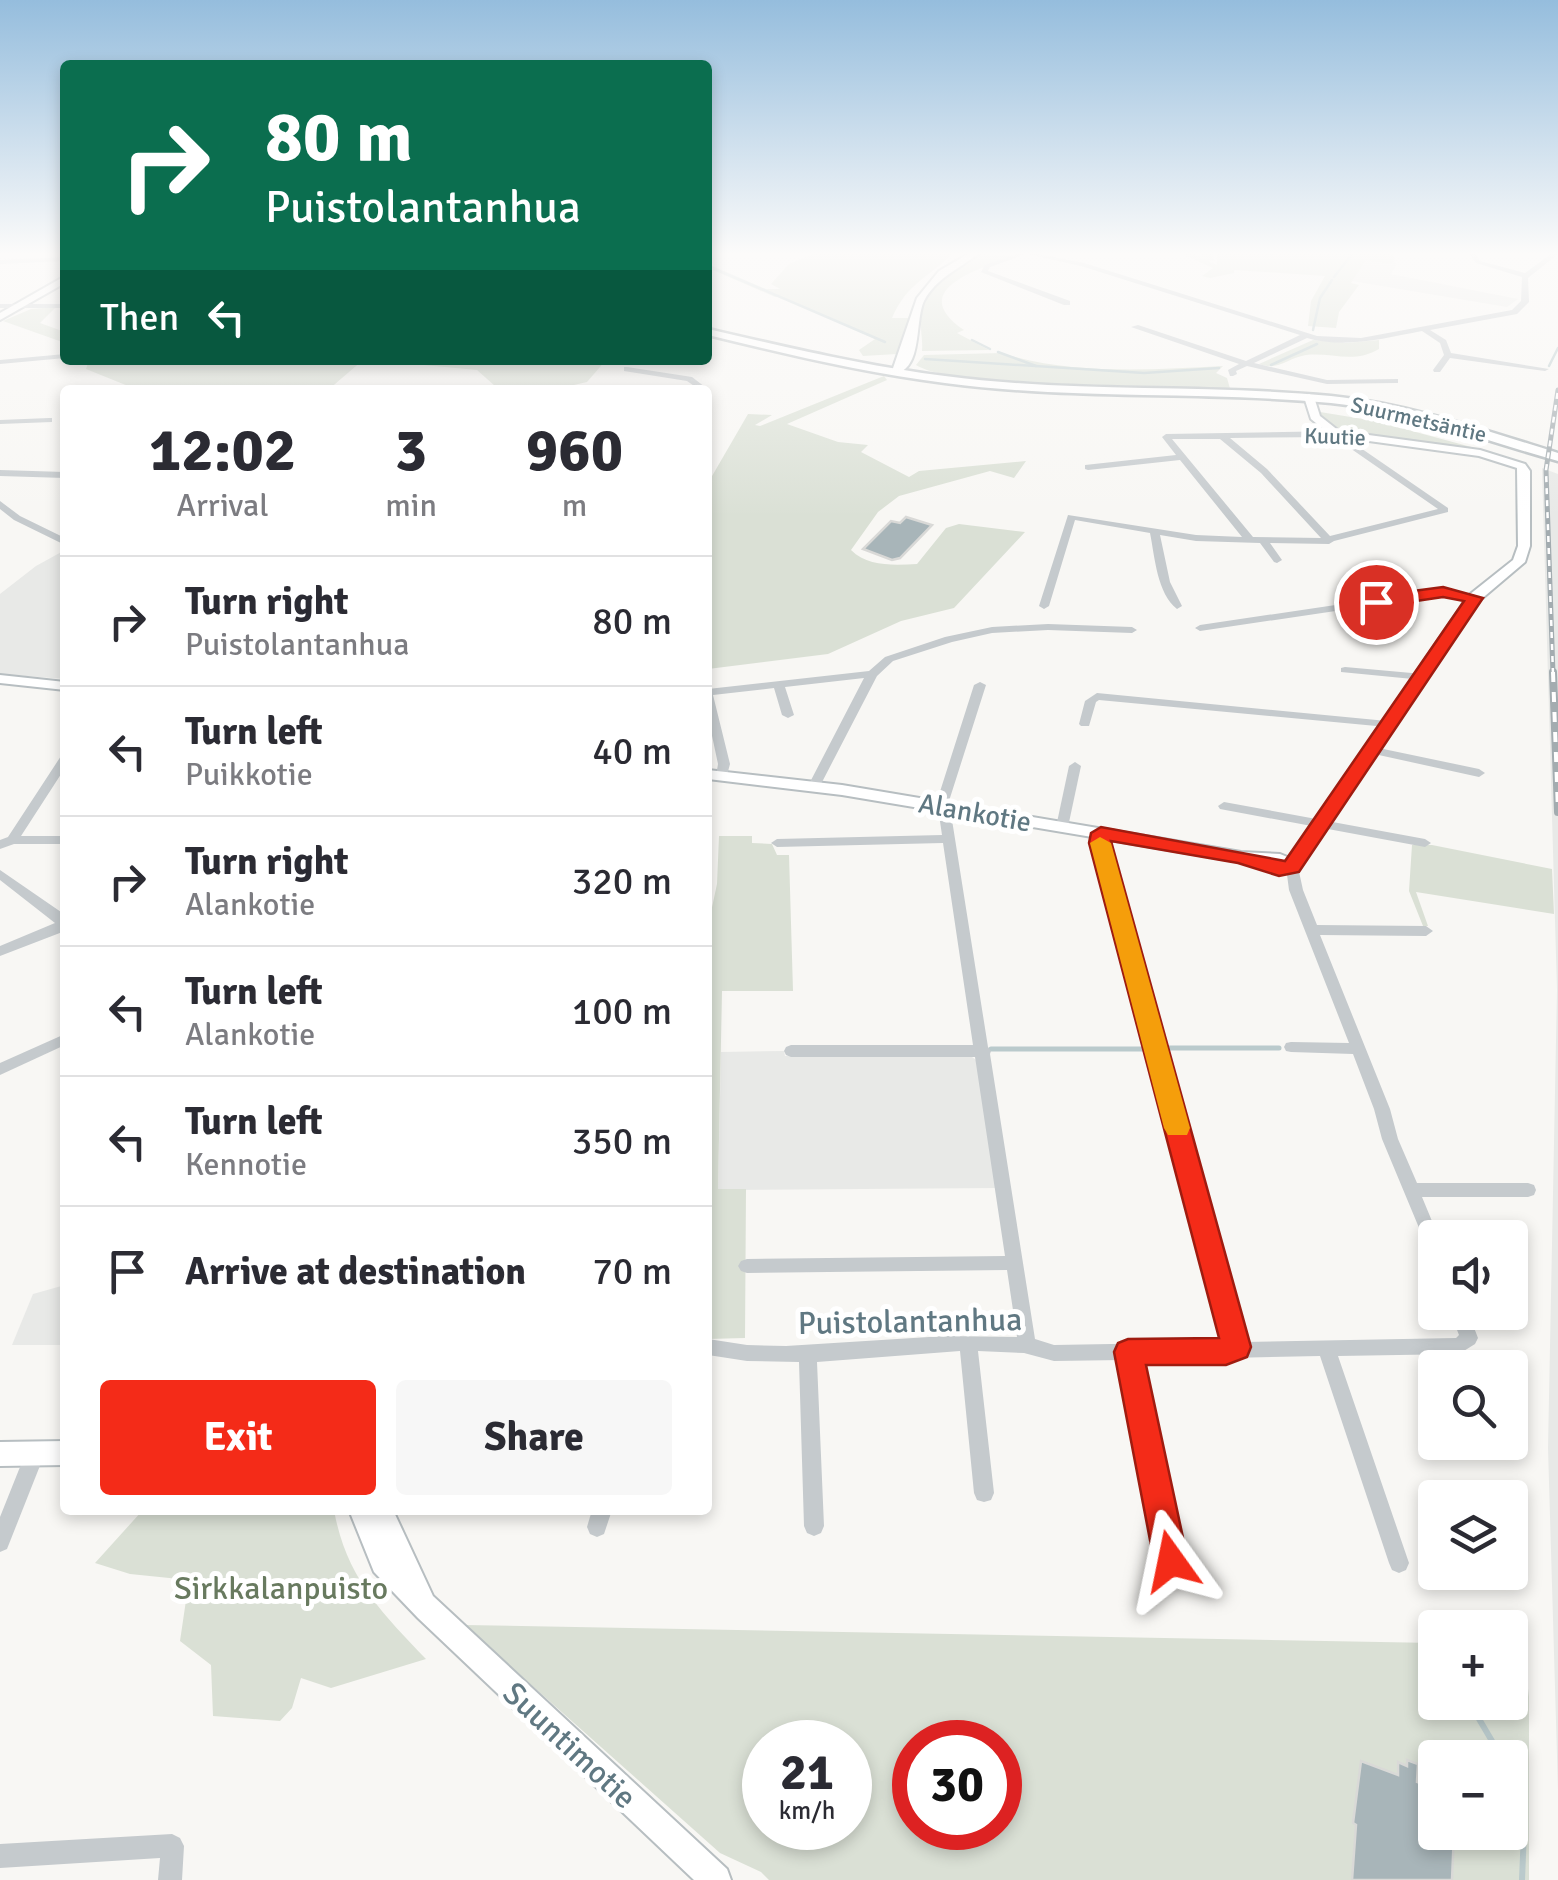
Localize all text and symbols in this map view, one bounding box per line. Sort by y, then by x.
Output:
text: 80 m [265,94,413,180]
icon: right [100,100,230,230]
text: Puistolantanhua [265,180,581,235]
icon: left [199,290,254,345]
text: Then [100,294,179,341]
street label: Suurmetsäntie [1348,391,1489,448]
text: 12:02 [149,414,296,488]
text: 3 [395,414,427,488]
text: 960 [526,414,623,488]
street label: Kuutie [1304,422,1366,451]
text: Arrival [177,486,269,525]
text: min [385,486,437,525]
text: m [562,486,587,525]
pin [1334,560,1419,645]
icon: arrive [1349,575,1404,630]
text: Turn right [185,578,349,625]
icon: right [100,594,155,649]
text: 80 m [592,598,672,645]
text: Puistolantanhua [185,625,410,664]
text: Turn left [185,708,323,755]
icon: left [100,724,155,779]
text: 40 m [592,728,672,775]
text: Puikkotie [185,755,313,794]
street label: Alankotie [916,786,1034,840]
text: Turn right [185,838,349,885]
icon: right [100,854,155,909]
text: 320 m [572,858,672,905]
text: Alankotie [185,885,315,924]
text: Turn left [185,968,323,1015]
icon: left [100,984,155,1039]
text: 100 m [572,988,672,1035]
text: Alankotie [185,1015,315,1054]
text: Turn left [185,1098,323,1145]
icon: left [100,1114,155,1169]
text: 350 m [572,1118,672,1165]
text: Kennotie [185,1145,307,1184]
map controls [1418,1220,1528,1850]
button: sound [1418,1220,1528,1330]
icon: arrive [100,1244,155,1299]
text: Arrive at destination [185,1248,526,1295]
text: 70 m [592,1248,672,1295]
street label: Puistolantanhua [797,1300,1023,1343]
button: search [1418,1350,1528,1460]
button: Exit [100,1380,376,1495]
button: Share [396,1380,672,1495]
button: layers [1418,1480,1528,1590]
position arrow [1119,1509,1223,1613]
park label: Sirkkalanpuisto [174,1569,388,1608]
button: + [1418,1610,1528,1720]
street label: Suuntimotie [495,1674,645,1817]
speed limit sign: 30 [892,1720,1022,1850]
button: − [1418,1740,1528,1850]
text: 21 [780,1742,834,1804]
text: km/h [779,1795,835,1826]

